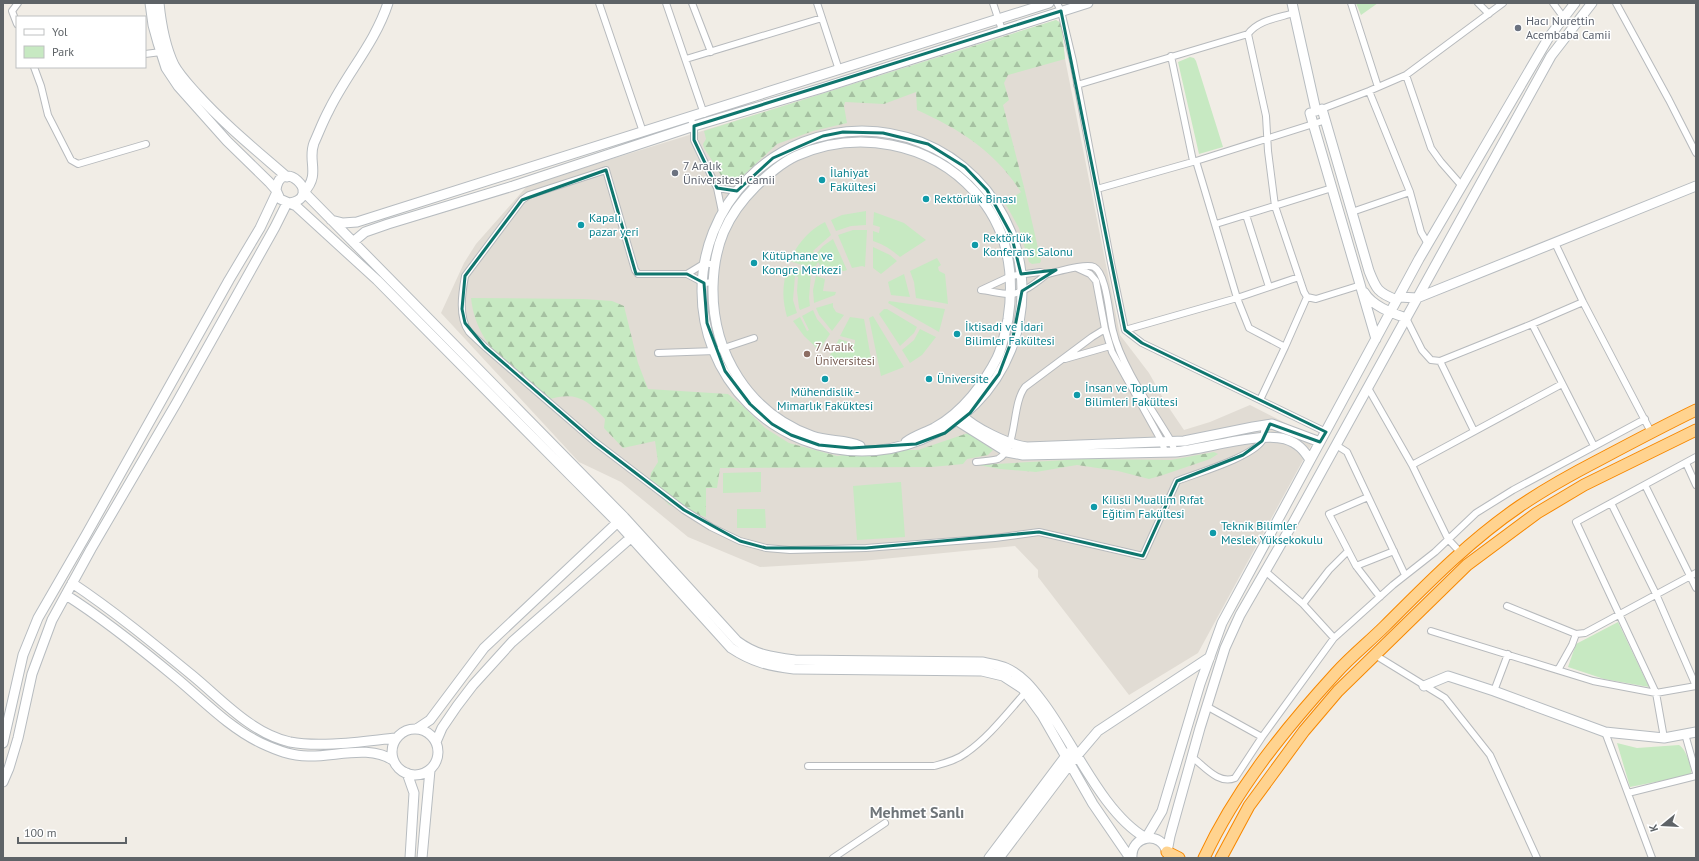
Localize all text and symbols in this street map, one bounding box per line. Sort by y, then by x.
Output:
place label: Hacı Nurettin Acembaba Camii [1526,13,1611,42]
legend [16,16,146,68]
marker: Hacı Nurettin Acembaba Camii [1513,23,1523,33]
text: Yol [52,24,68,39]
text: Park [52,44,74,59]
place label: 7 Aralık Üniversitesi Camii [683,158,775,187]
place label: İlahiyat Fakültesi [830,165,876,194]
marker: 7 Aralık Üniversitesi Camii [670,168,680,178]
marker: İlahiyat Fakültesi [817,175,827,185]
place label: Rektörlük Binası [934,191,1016,206]
marker: Rektörlük Binası [921,194,931,204]
place label: Kapalı pazar yeri [589,210,639,239]
marker: Kapalı pazar yeri [576,220,586,230]
place label: Rektörlük Konferans Salonu [983,230,1073,259]
marker: Rektörlük Konferans Salonu [970,240,980,250]
place label: Kütüphane ve Kongre Merkezi [762,248,841,277]
marker: Kütüphane ve Kongre Merkezi [749,258,759,268]
place label: İktisadi ve İdari Bilimler Fakültesi [965,319,1055,348]
marker: İktisadi ve İdari Bilimler Fakültesi [952,329,962,339]
place label: 7 Aralık Üniversitesi [815,339,875,368]
marker: 7 Aralık Üniversitesi [802,349,812,359]
place label: Üniversite [937,371,989,386]
marker: Mühendislik - Mimarlık Faküktesi [820,374,830,384]
marker: Üniversite [924,374,934,384]
place label: İnsan ve Toplum Bilimleri Fakültesi [1085,380,1178,409]
place label: Mühendislik - Mimarlık Faküktesi [777,384,873,413]
marker: İnsan ve Toplum Bilimleri Fakültesi [1072,390,1082,400]
place label: Kilisli Muallim Rıfat Eğitim Fakültesi [1102,492,1204,521]
marker: Kilisli Muallim Rıfat Eğitim Fakültesi [1089,502,1099,512]
place label: Teknik Bilimler Meslek Yüksekokulu [1221,518,1323,547]
marker: Teknik Bilimler Meslek Yüksekokulu [1208,528,1218,538]
district label: Mehmet Sanlı [870,802,964,822]
north arrow [1643,805,1683,845]
scale bar [18,819,126,845]
text: K [1646,823,1661,834]
text: 100 m [24,825,57,840]

